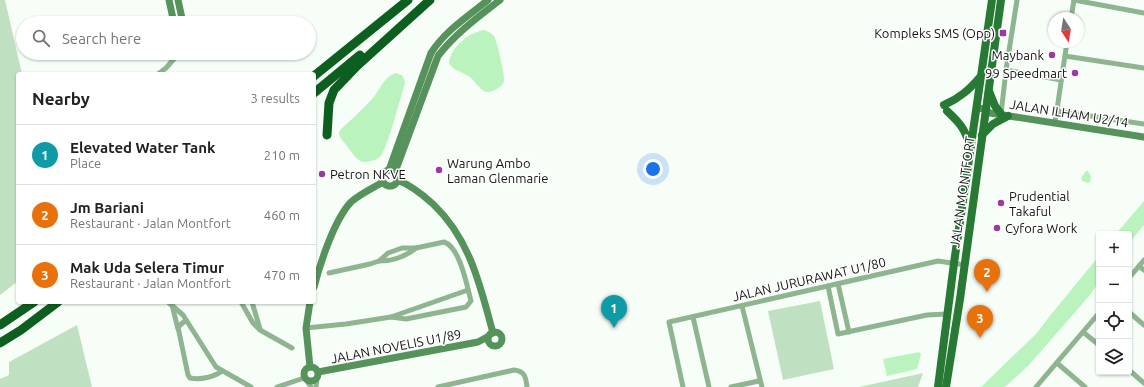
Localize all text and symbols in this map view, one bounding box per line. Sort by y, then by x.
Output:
north arrow [1048,12,1084,48]
search box [16,16,316,60]
place label: Kompleks SMS (Opp) [874,26,995,41]
icon: search [30,27,52,49]
marker: Kompleks SMS (Opp) [998,28,1008,38]
text: Search here [62,30,141,47]
place label: Maybank [991,48,1044,62]
marker: Maybank [1047,50,1057,60]
place label: 99 Speedmart [985,66,1067,80]
marker: 99 Speedmart [1070,68,1080,78]
text: Nearby [32,89,90,108]
text: 3 results [250,91,300,105]
street label: JALAN ILHAM U2/14 [1009,97,1129,129]
street label: JALAN MONTFORT [947,135,977,249]
text: Elevated Water Tank [70,139,215,156]
text: 1 [41,148,49,162]
text: 210 m [264,148,300,162]
text: Place [70,156,101,170]
place label: Warung Ambo Laman Glenmarie [447,156,548,185]
your location [643,159,663,179]
marker: Warung Ambo Laman Glenmarie [434,165,444,175]
place label: Petron NKVE [330,167,406,181]
marker: Petron NKVE [317,169,327,179]
place label: Prudential Takaful [1009,189,1070,218]
marker: Prudential Takaful [996,198,1006,208]
text: Jm Bariani [70,199,144,216]
text: 2 [41,208,49,222]
text: 460 m [264,208,300,222]
text: Restaurant · Jalan Montfort [70,216,231,230]
place label: Cyfora Work [1005,221,1078,235]
marker: Cyfora Work [992,223,1002,233]
map controls [1096,231,1132,375]
button: + [1096,231,1132,267]
street label: JALAN JURURAWAT U1/80 [731,255,887,303]
text: Mak Uda Selera Timur [70,259,224,276]
pin: 2 [974,259,1000,292]
button: − [1096,267,1132,303]
text: 3 [41,268,49,282]
text: 470 m [264,268,300,282]
text: Restaurant · Jalan Montfort [70,276,231,290]
pin: 1 [601,295,627,328]
button: locate [1096,303,1132,339]
pin: 3 [967,305,993,338]
street label: JALAN NOVELIS U1/89 [330,326,462,366]
button: layers [1096,339,1132,375]

